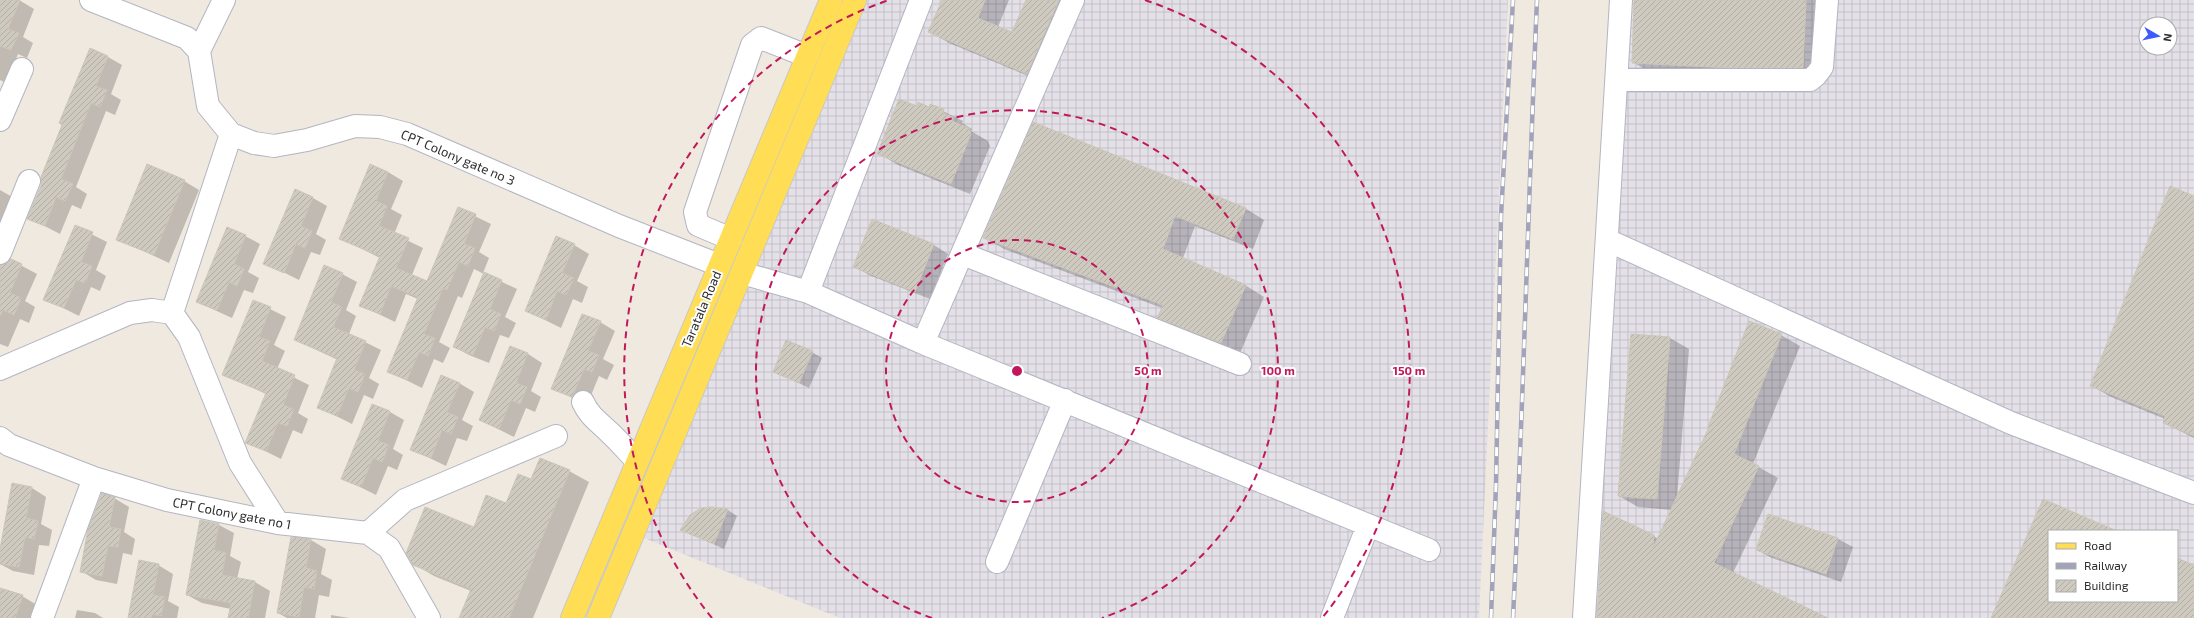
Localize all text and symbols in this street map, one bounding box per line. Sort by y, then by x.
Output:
north arrow [2138,16,2178,56]
text: N [2161,33,2175,43]
street label: CPT Colony gate no 3 [398,126,518,188]
street label: Taratala Road [678,268,724,350]
text: 50 m [1134,363,1162,377]
text: 100 m [1261,363,1295,377]
text: 150 m [1393,363,1425,377]
centre of rings [1010,364,1024,378]
street label: CPT Colony gate no 1 [171,494,293,532]
legend [2048,530,2178,602]
text: Road [2084,538,2112,552]
text: Railway [2084,558,2128,572]
text: Building [2084,578,2129,592]

